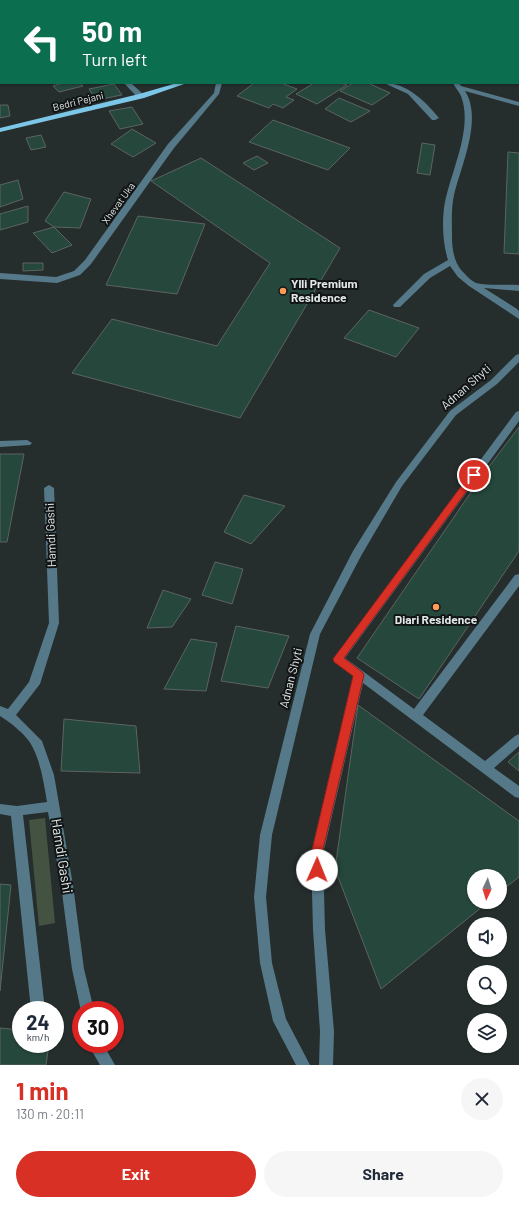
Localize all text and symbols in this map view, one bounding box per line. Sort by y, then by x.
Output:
text: 50 m [82,14,142,48]
icon: left [16,16,68,68]
text: Turn left [82,48,148,70]
street label: Bedri Pejani [51,89,105,113]
street label: Xhevat Uka [99,180,137,226]
place label: Ylli Premium Residence [291,276,358,304]
marker: Ylli Premium Residence [278,286,288,296]
street label: Adnan Shyti [438,361,493,412]
pin [457,458,491,492]
icon: arrive [463,464,485,486]
street label: Hamdi Gashi [42,503,58,568]
marker: Diari Residence [431,602,441,612]
place label: Diari Residence [395,612,478,626]
street label: Adnan Shyti [276,646,304,709]
street label: Hamdi Gashi [48,817,77,894]
position arrow [296,849,338,891]
north arrow [467,869,507,909]
map controls [467,869,507,1053]
button: sound [467,917,507,957]
button: search [467,965,507,1005]
speed limit sign: 30 [72,1001,124,1053]
text: 24 [26,1010,50,1034]
button: layers [467,1013,507,1053]
text: km/h [27,1031,49,1043]
text: 1 min [16,1076,69,1105]
button: close [461,1078,503,1120]
text: 130 m · 20:11 [16,1106,84,1122]
button: Exit [16,1151,256,1197]
button: Share [264,1151,503,1197]

